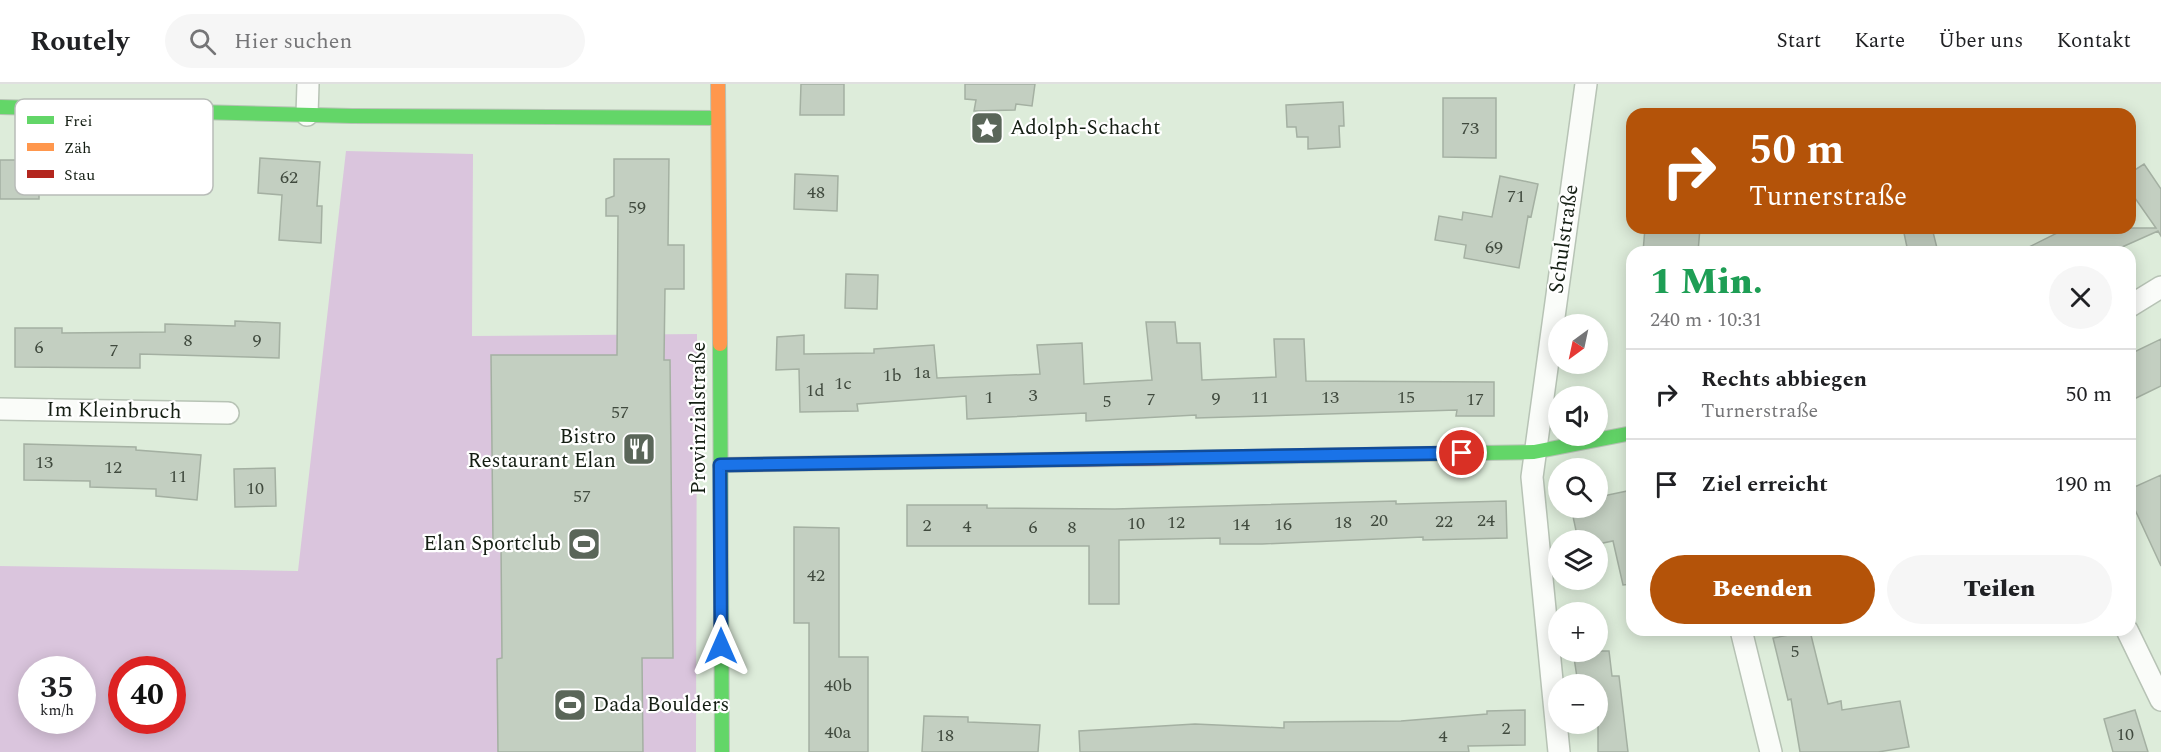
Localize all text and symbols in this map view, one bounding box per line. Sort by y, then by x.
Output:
search box [165,14,585,68]
text: Routely [30,20,129,63]
icon: search [186,25,219,58]
text: Hier suchen [234,25,352,58]
text: Start [1776,25,1821,57]
text: Karte [1854,25,1905,57]
text: Über uns [1938,25,2023,57]
text: Kontakt [2056,25,2131,57]
legend [15,99,213,195]
text: Frei [64,109,92,133]
place icon: Adolph-Schacht [969,110,1005,146]
place label: Adolph-Schacht [1010,112,1160,144]
house number: 73 [1461,115,1479,142]
text: 50 m [1749,119,1844,182]
icon: right [1650,132,1728,210]
text: Zäh [64,136,91,160]
text: Stau [64,163,95,187]
house number: 62 [280,164,298,191]
text: Turnerstraße [1749,176,1907,218]
house number: 48 [807,179,825,206]
street label: Schulstraße [1541,182,1587,296]
house number: 71 [1507,183,1525,210]
house number: 59 [628,194,646,221]
house number: 69 [1485,234,1503,261]
text: 1 Min. [1650,255,1763,310]
button: close [2049,266,2112,329]
text: 240 m · 10:31 [1650,305,1762,335]
north arrow [1548,314,1608,374]
map controls [1548,314,1608,734]
house number: 8 [184,327,193,354]
house number: 9 [253,327,262,354]
house number: 6 [35,334,44,361]
house number: 7 [110,337,119,364]
street label: Provinzialstraße [683,342,715,494]
house number: 1a [913,359,931,386]
house number: 1b [882,362,902,389]
text: Rechts abbiegen [1701,363,1867,396]
house number: 1c [834,370,852,397]
house number: 1d [805,377,825,404]
icon: right [1650,378,1683,411]
text: 50 m [2066,378,2112,411]
house number: 3 [1029,382,1038,409]
house number: 1 [985,384,994,411]
house number: 11 [1251,384,1269,411]
house number: 13 [1321,384,1339,411]
house number: 15 [1397,384,1415,411]
house number: 9 [1212,385,1221,412]
house number: 7 [1147,386,1156,413]
house number: 17 [1466,386,1484,413]
button: sound [1548,386,1608,446]
house number: 5 [1103,388,1112,415]
street label: Im Kleinbruch [46,394,182,428]
text: Turnerstraße [1701,396,1818,426]
house number: 57 [611,399,629,426]
place label: Bistro Restaurant Elan [468,421,616,477]
pin [1436,427,1487,478]
restaurant icon: Bistro Restaurant Elan [621,431,657,467]
icon: arrive [1445,436,1478,469]
house number: 13 [35,449,53,476]
house number: 12 [104,454,122,481]
button: search [1548,458,1608,518]
house number: 11 [169,463,187,490]
icon: arrive [1650,468,1683,501]
text: Ziel erreicht [1701,468,1828,501]
text: 190 m [2055,468,2112,501]
house number: 10 [246,475,264,502]
house number: 57 [573,483,591,510]
house number: 20 [1370,507,1388,534]
house number: 24 [1477,507,1495,534]
house number: 22 [1435,508,1453,535]
house number: 12 [1167,509,1185,536]
house number: 18 [1334,509,1352,536]
house number: 10 [1127,510,1145,537]
house number: 14 [1232,511,1250,538]
house number: 16 [1274,511,1292,538]
house number: 2 [923,512,932,539]
house number: 4 [963,513,972,540]
house number: 6 [1029,514,1038,541]
house number: 8 [1068,514,1077,541]
sports icon: Elan Sportclub [566,526,602,562]
place label: Elan Sportclub [423,528,561,560]
button: layers [1548,530,1608,590]
button: Beenden [1650,555,1875,624]
button: Teilen [1887,555,2112,624]
house number: 42 [807,562,825,589]
button: + [1548,602,1608,662]
position arrow [689,614,753,678]
house number: 5 [1791,638,1800,665]
speed limit sign: 40 [108,656,186,734]
text: 35 [40,665,74,711]
house number: 40b [824,672,852,699]
button: − [1548,674,1608,734]
sports icon: Dada Boulders [552,687,588,723]
place label: Dada Boulders [593,689,729,721]
text: km/h [40,699,74,722]
house number: 2 [1502,715,1511,742]
house number: 40a [825,719,852,746]
house number: 10 [2116,721,2134,748]
house number: 18 [936,722,954,749]
house number: 4 [1439,723,1448,750]

